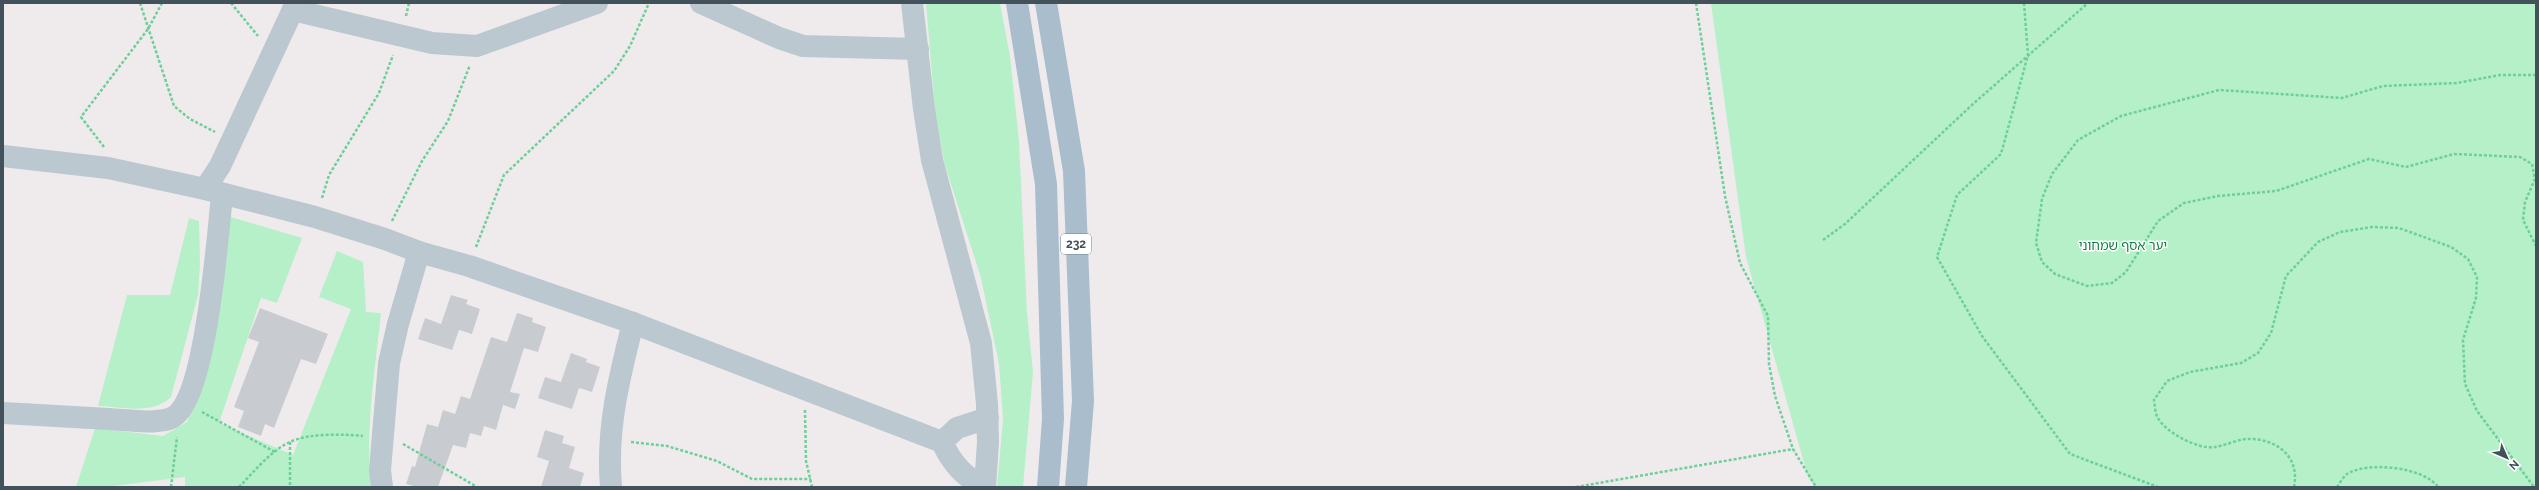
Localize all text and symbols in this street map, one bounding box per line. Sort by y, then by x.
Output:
road number: 232 [1061,234,1091,254]
park label: יער אסף שמחוני [2079,238,2167,253]
north arrow [2487,438,2527,478]
text: N [2506,457,2521,472]

